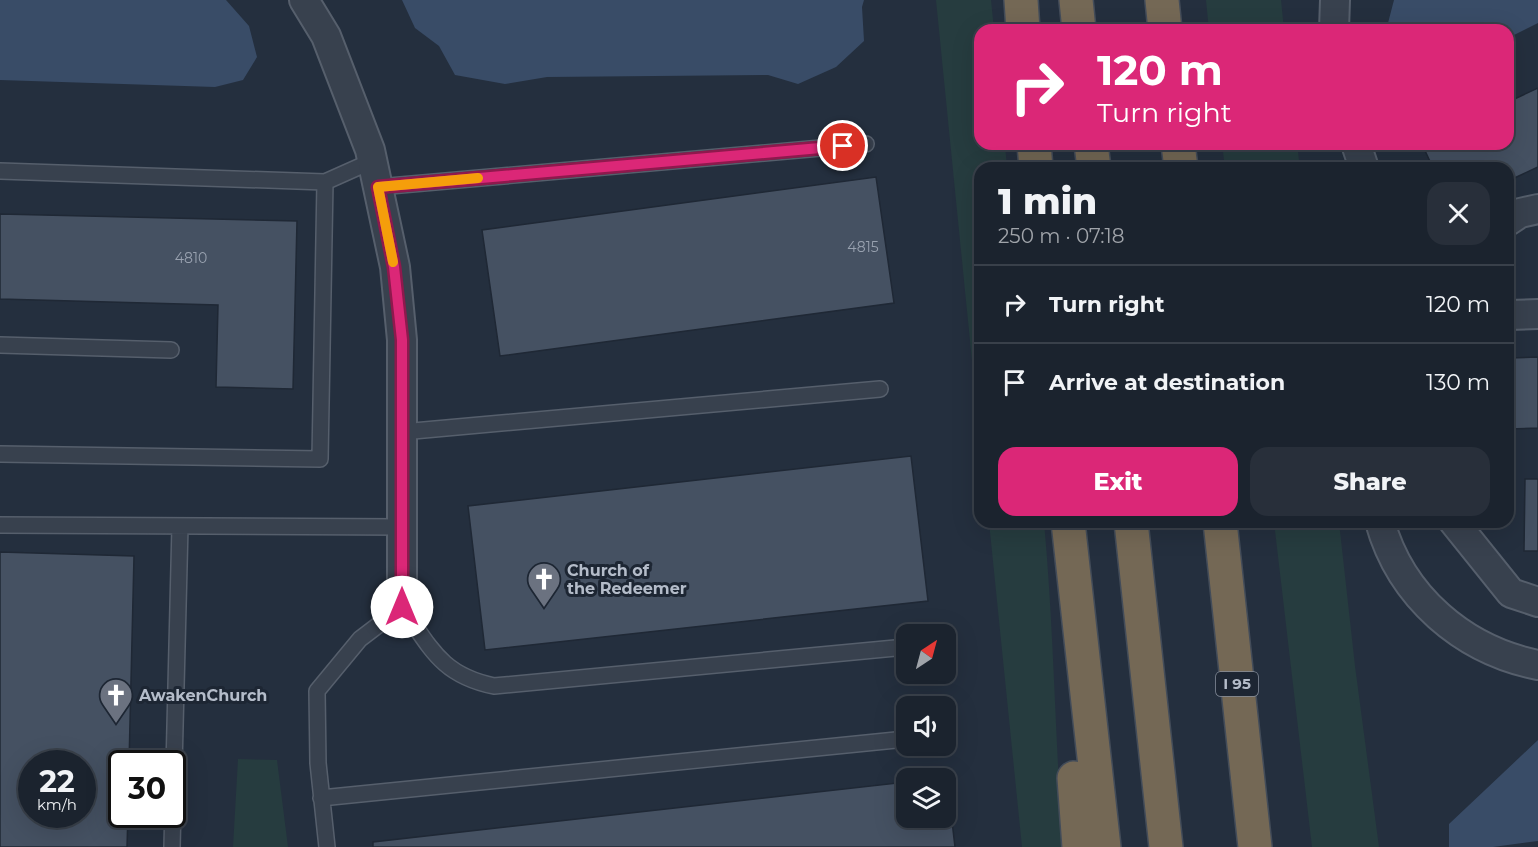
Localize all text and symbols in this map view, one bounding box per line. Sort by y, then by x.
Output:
text: 120 m [1097,44,1223,96]
icon: right [998,48,1076,126]
text: Turn right [1097,96,1232,129]
pin [817,120,868,171]
icon: arrive [826,129,859,162]
text: 1 min [998,179,1097,223]
button: close [1427,182,1490,245]
text: 250 m · 07:18 [998,224,1125,248]
house number: 4815 [847,238,879,256]
house number: 4810 [175,249,207,267]
icon: right [998,288,1031,321]
text: Turn right [1049,291,1164,318]
text: 120 m [1426,291,1490,318]
icon: arrive [998,366,1031,399]
text: Arrive at destination [1049,369,1285,396]
text: 130 m [1426,369,1490,396]
button: Exit [998,447,1238,516]
button: Share [1250,447,1490,516]
church icon: Church of the Redeemer [526,561,562,608]
place label: Church of the Redeemer [567,561,687,598]
position arrow [370,575,434,639]
north arrow [896,624,956,684]
map controls [896,624,956,828]
road number: I 95 [1216,672,1258,696]
church icon: AwakenChurch [98,677,134,724]
place label: AwakenChurch [138,686,267,705]
button: sound [896,696,956,756]
speed limit sign: 30 [108,750,186,828]
text: 22 [39,763,75,800]
button: layers [896,768,956,828]
text: km/h [37,795,77,814]

